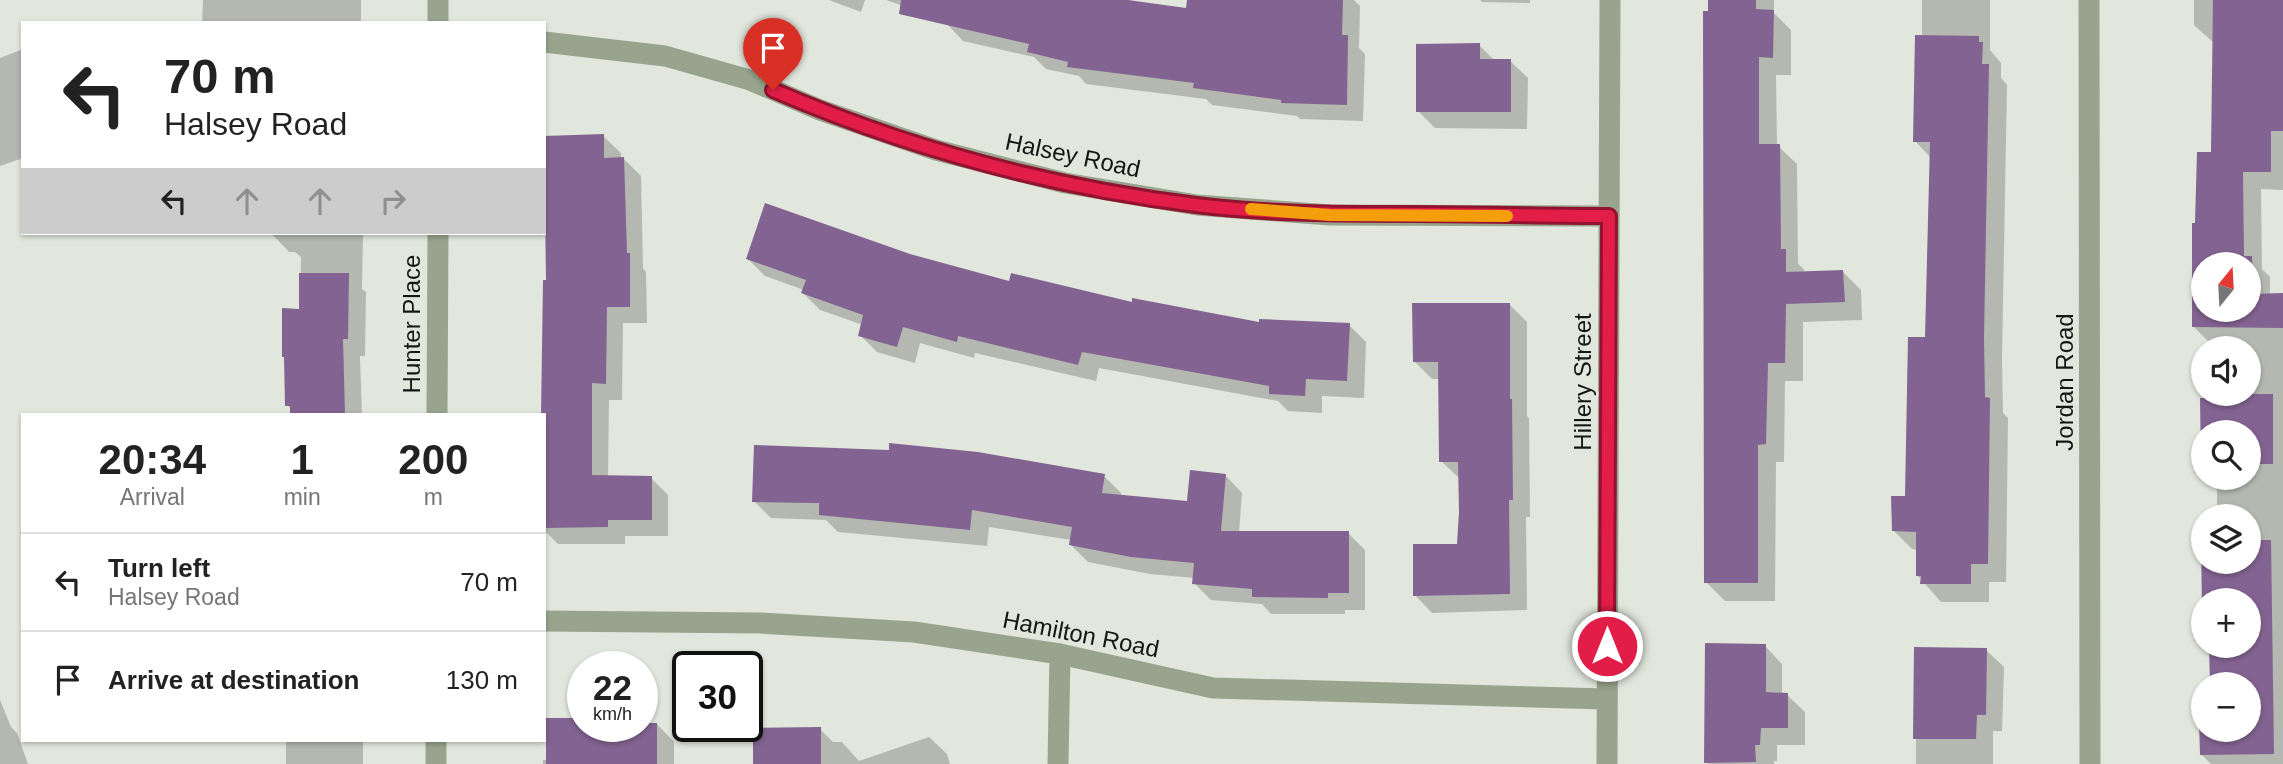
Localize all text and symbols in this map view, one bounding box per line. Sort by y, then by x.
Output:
pin [743,18,803,90]
icon: arrive [754,29,792,67]
icon: left [49,49,140,140]
text: 70 m [164,49,276,103]
text: Halsey Road [164,106,347,142]
street label: Halsey Road [1003,128,1143,182]
icon: left [155,182,193,220]
icon: ahead [228,182,266,220]
icon: ahead [301,182,339,220]
icon: right [374,182,412,220]
north arrow [2191,252,2261,322]
map controls [2191,252,2261,742]
street label: Hunter Place [398,255,425,393]
street label: Hillery Street [1569,313,1596,451]
street label: Jordan Road [2051,313,2078,451]
button: sound [2191,336,2261,406]
button: search [2191,420,2261,490]
text: 20:34 [99,436,206,483]
text: 1 [290,436,314,483]
text: 200 [398,436,468,483]
text: Arrival [120,484,185,510]
text: min [284,484,321,510]
text: m [424,484,443,510]
button: layers [2191,504,2261,574]
text: Turn left [108,553,210,583]
icon: left [49,563,87,601]
text: 70 m [460,567,518,597]
text: Halsey Road [108,584,240,610]
button: + [2191,588,2261,658]
street label: Hamilton Road [1001,606,1161,662]
position arrow [1570,609,1644,683]
speed limit sign: 30 [672,651,763,742]
icon: arrive [49,661,87,699]
text: Arrive at destination [108,665,359,695]
text: 130 m [446,665,518,695]
text: 22 [593,668,632,707]
button: − [2191,672,2261,742]
text: km/h [593,704,632,724]

